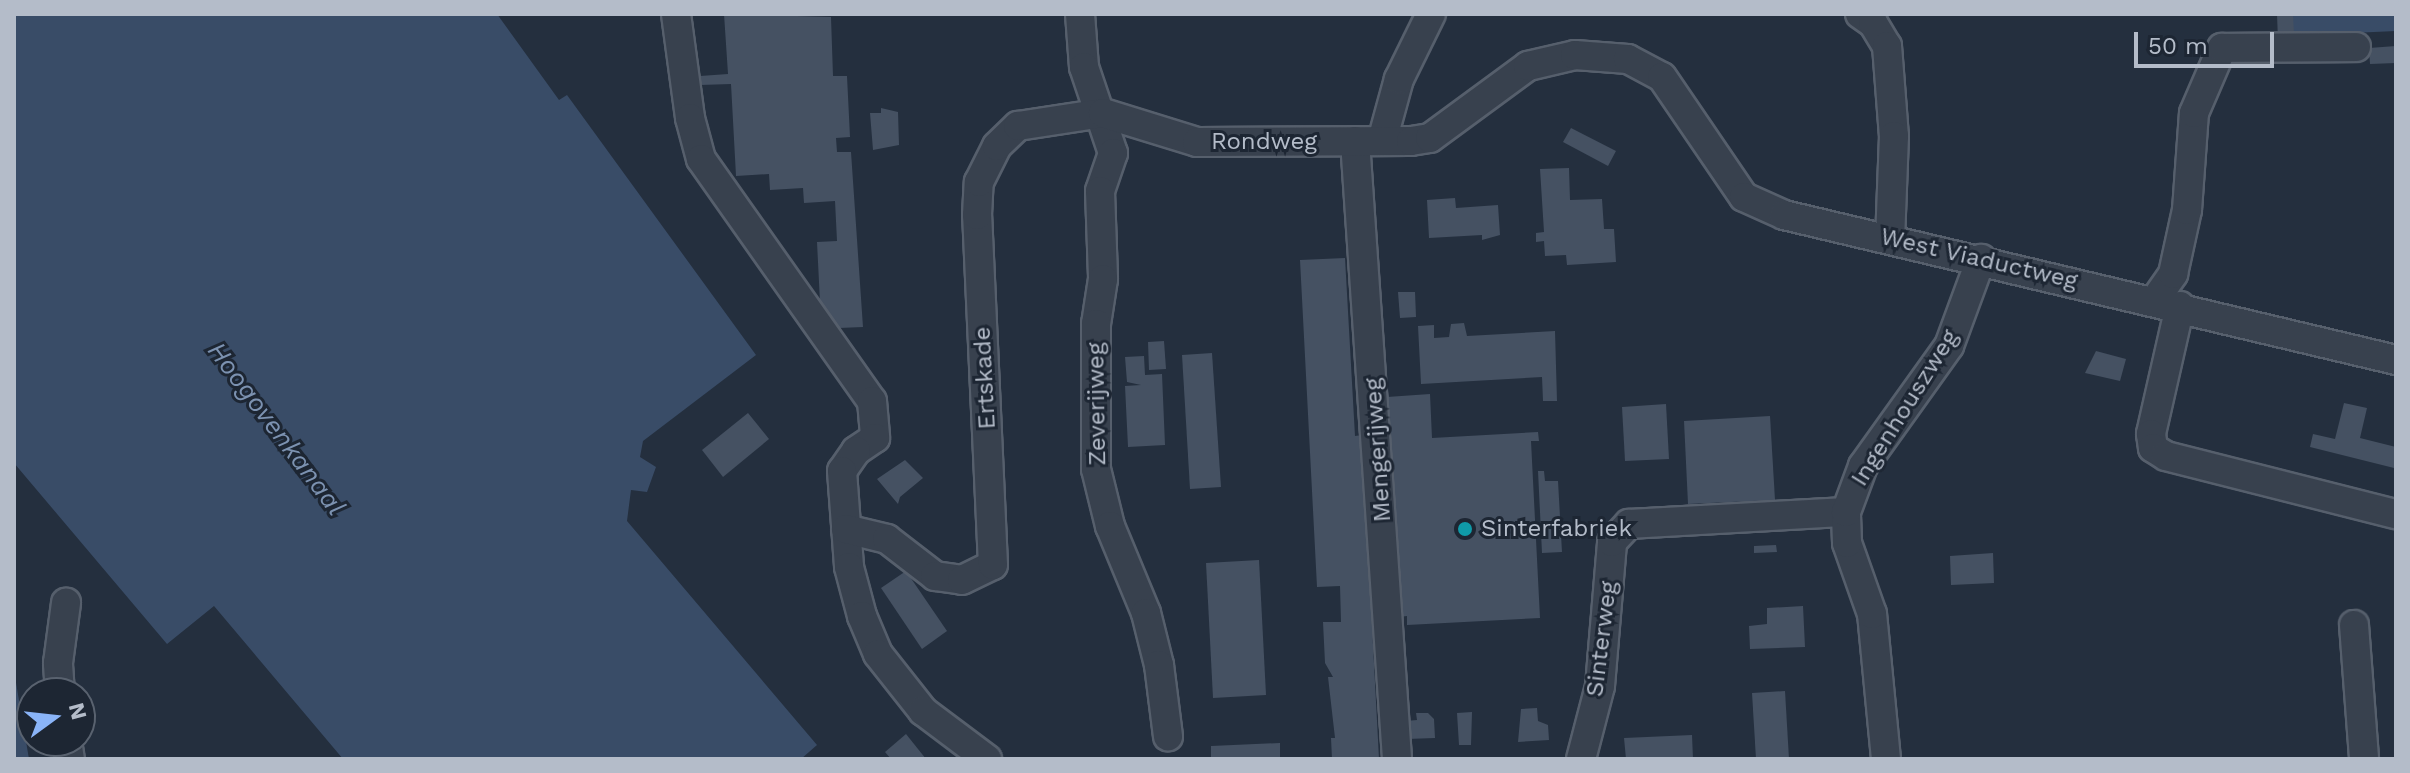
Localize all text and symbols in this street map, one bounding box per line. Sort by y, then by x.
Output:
scale bar [2138,16,2278,66]
text: 50 m [2148,32,2208,60]
street label: Rondweg [1211,128,1317,156]
street label: West Viaductweg [1877,222,2081,296]
street label: Ingenhouszweg [1845,324,1965,492]
street label: Ertskade [968,326,1002,430]
water label: Hoogovenkanaal [201,336,351,522]
street label: Zeverijweg [1082,342,1112,466]
street label: Mengerijweg [1359,377,1397,523]
place label: Sinterfabriek [1481,515,1632,543]
marker: Sinterfabriek [1456,520,1474,538]
street label: Sinterweg [1581,580,1623,698]
north arrow [16,677,96,757]
text: N [64,700,92,722]

